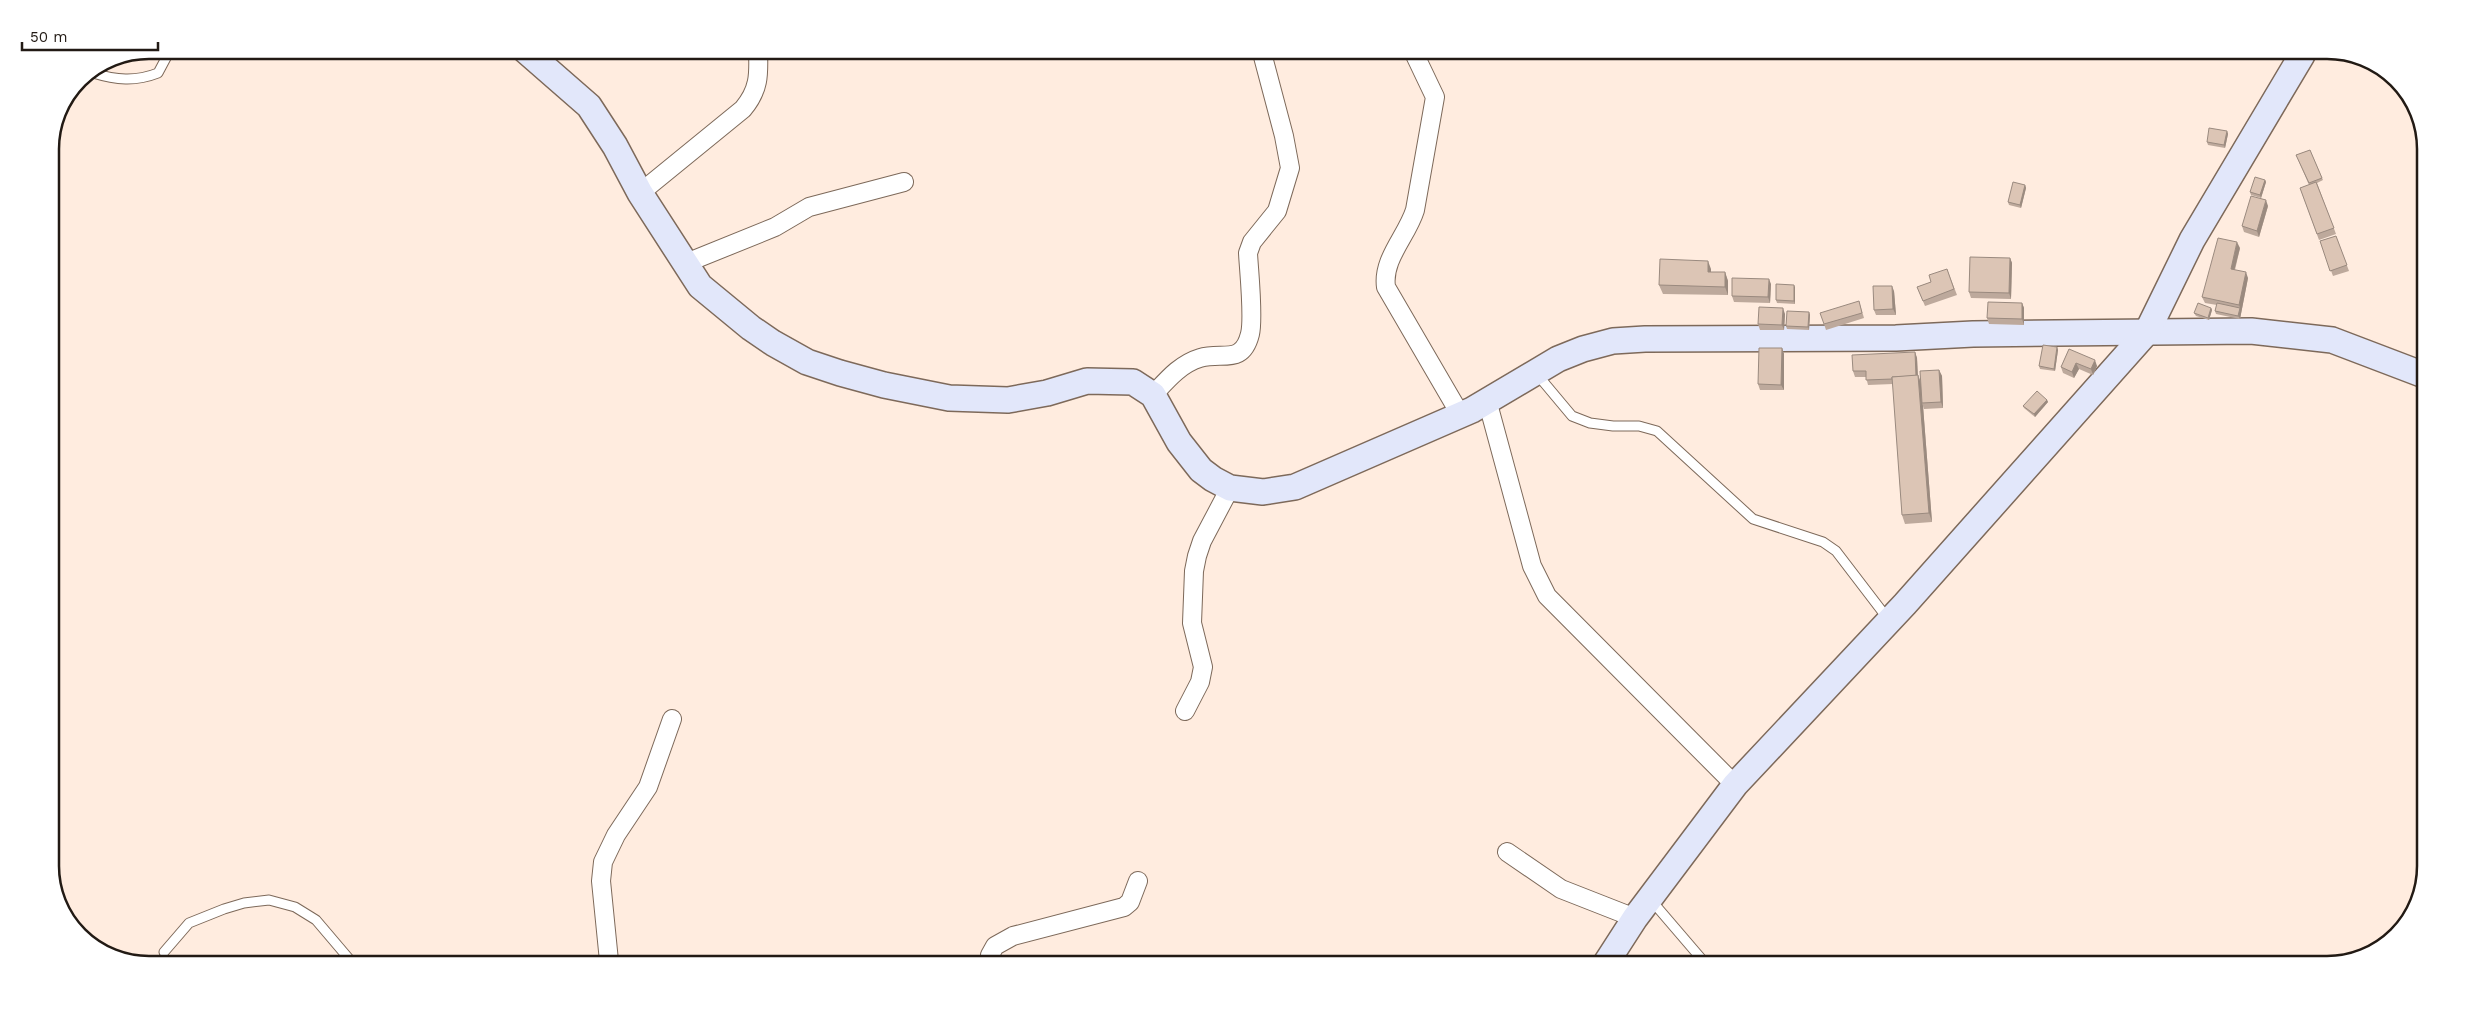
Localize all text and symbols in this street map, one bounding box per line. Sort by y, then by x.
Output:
scale bar [22,20,159,52]
text: 50 m [30,28,67,46]

